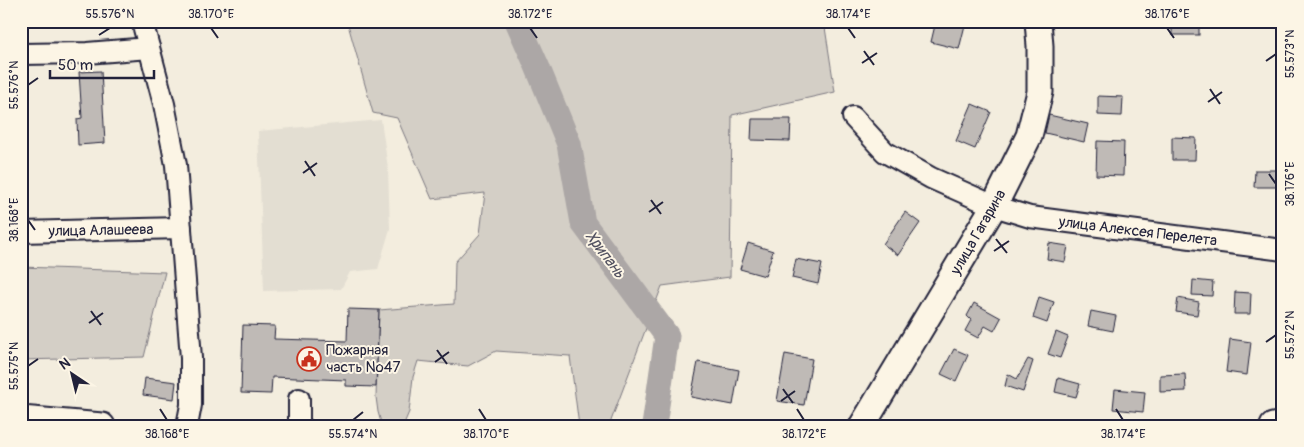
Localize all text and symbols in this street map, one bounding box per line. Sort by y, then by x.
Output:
text: 55.576°N [86,7,134,22]
text: 38.170°E [188,7,234,22]
text: 38.172°E [508,7,552,22]
text: 38.174°E [826,7,870,22]
text: 38.176°E [1145,7,1189,22]
text: 55.573°N [1283,30,1298,78]
scale bar [50,48,154,80]
text: 50 m [58,56,93,75]
text: 55.576°N [7,61,22,109]
text: 38.176°E [1283,162,1298,206]
street label: улица Гагарина [946,186,1010,279]
text: 38.168°E [7,198,22,242]
street label: улица Алексея Перелета [1057,212,1218,251]
street label: улица Алашеева [47,220,154,241]
water label: Хрипань [581,227,630,283]
text: 55.572°N [1283,311,1298,359]
place label: Пожарная часть №47 [326,341,400,377]
text: 55.575°N [7,342,22,390]
public building icon: Пожарная часть №47 [296,346,322,372]
north arrow [48,350,98,400]
text: N [56,354,74,373]
text: 38.168°E [145,427,189,442]
text: 55.574°N [329,427,377,442]
text: 38.170°E [463,427,509,442]
text: 38.172°E [782,427,826,442]
text: 38.174°E [1101,427,1145,442]

